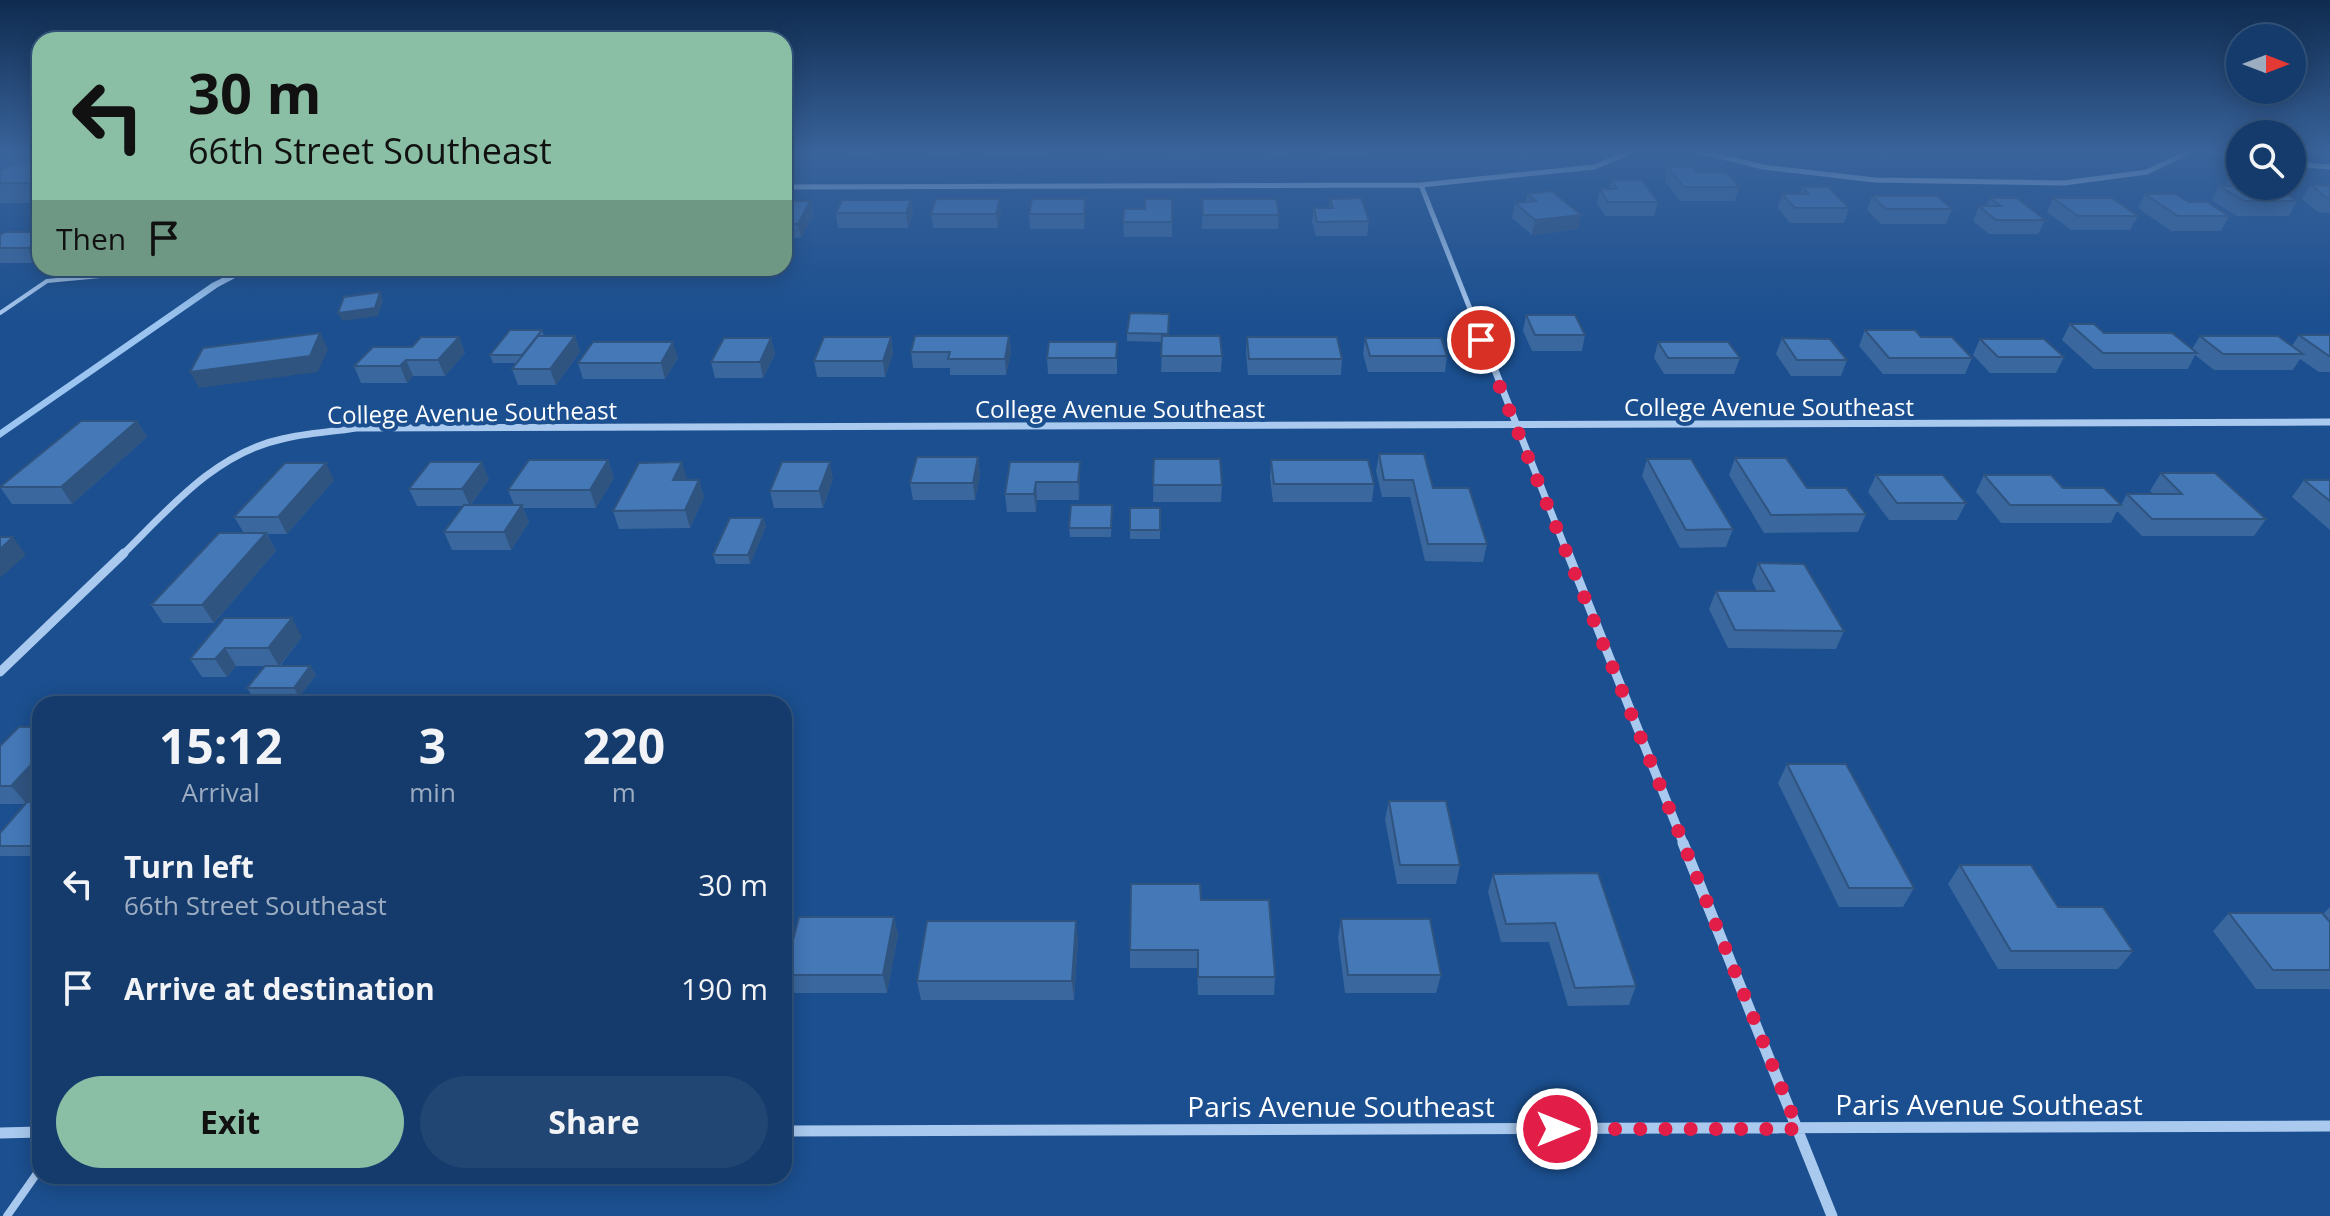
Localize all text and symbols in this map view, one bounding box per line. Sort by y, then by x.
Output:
north arrow [2226,24,2306,104]
map controls [2226,24,2306,200]
text: 30 m [188,54,322,130]
icon: left [56,64,160,168]
button: search [2226,120,2306,200]
text: 66th Street Southeast [188,126,552,175]
icon: arrive [142,216,186,260]
text: Then [56,218,126,259]
pin [1447,306,1515,374]
icon: arrive [1459,318,1503,362]
street label: College Avenue Southeast [1624,390,1914,423]
street label: College Avenue Southeast [975,392,1265,425]
street label: College Avenue Southeast [327,393,617,431]
text: 15:12 [159,713,282,778]
text: 3 [419,713,446,778]
text: 220 [583,713,665,778]
text: Arrival [181,774,260,810]
text: min [409,774,456,810]
text: m [612,774,636,810]
text: Turn left [124,846,254,887]
icon: left [56,862,100,906]
text: 30 m [698,864,768,905]
text: 66th Street Southeast [124,887,387,923]
icon: arrive [56,966,100,1010]
text: Arrive at destination [124,968,435,1009]
text: 190 m [681,968,768,1009]
button: Exit [56,1076,404,1168]
button: Share [420,1076,768,1168]
street label: Paris Avenue Southeast [1835,1085,2143,1123]
street label: Paris Avenue Southeast [1187,1087,1495,1125]
position arrow [1515,1087,1599,1171]

